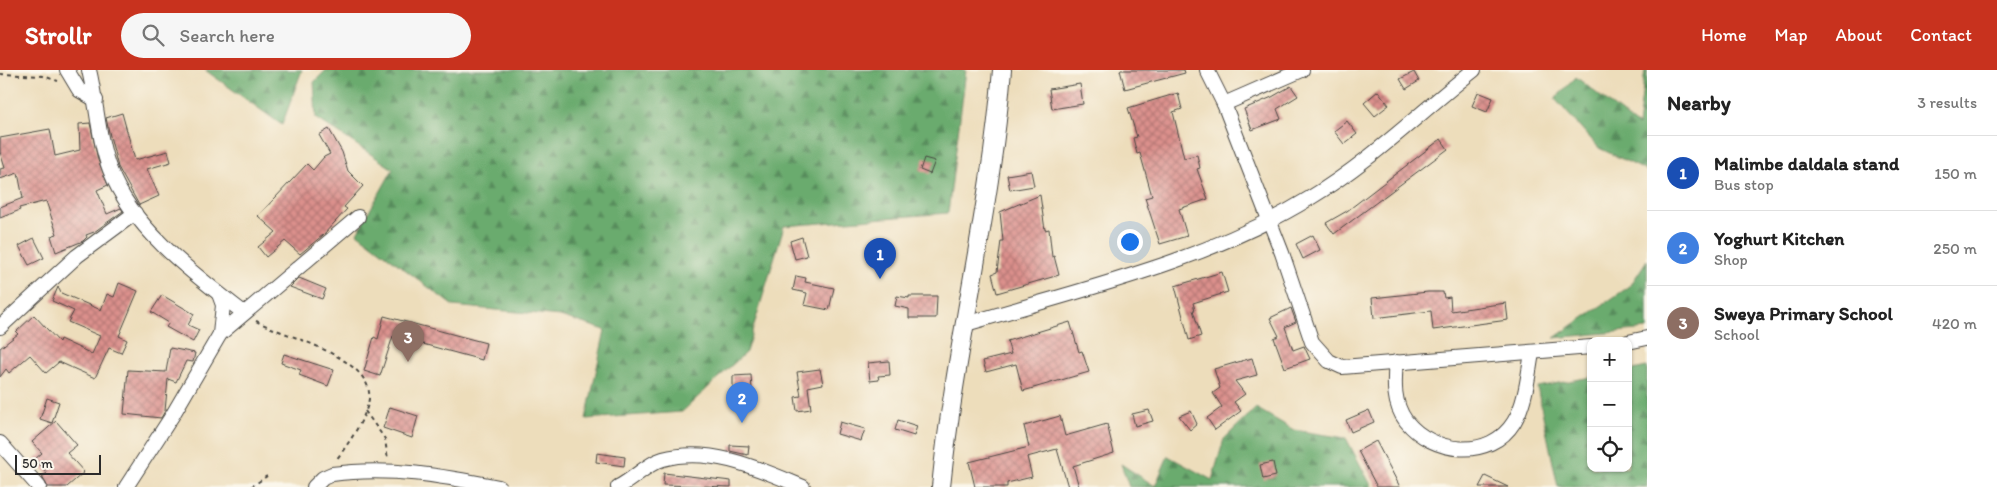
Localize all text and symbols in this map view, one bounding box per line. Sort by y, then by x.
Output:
search box [121,13,471,58]
text: Strollr [25,21,91,50]
icon: search [139,21,167,49]
text: Search here [179,24,275,47]
text: Home [1701,24,1747,46]
text: Map [1775,24,1808,46]
text: About [1836,24,1882,46]
text: Contact [1910,24,1972,46]
text: Nearby [1667,90,1731,115]
text: 3 results [1917,93,1977,112]
text: Malimbe daldala stand [1714,152,1899,175]
text: 1 [1679,164,1687,183]
text: 150 m [1934,164,1977,183]
text: Bus stop [1714,175,1774,194]
text: Yoghurt Kitchen [1714,227,1844,250]
your location [1117,229,1143,255]
pin: 1 [864,238,896,279]
text: 2 [1679,239,1687,258]
text: 250 m [1933,239,1977,258]
text: Shop [1714,250,1748,269]
text: Sweya Primary School [1714,302,1893,325]
text: 3 [1679,314,1687,333]
text: 420 m [1932,314,1977,333]
pin: 3 [392,321,424,362]
text: School [1714,325,1760,344]
map controls [1587,337,1632,472]
button: + [1587,337,1632,382]
pin: 2 [726,382,758,423]
button: − [1587,382,1632,427]
button: locate [1587,427,1632,472]
scale bar [15,452,101,475]
text: 50 m [22,455,53,472]

